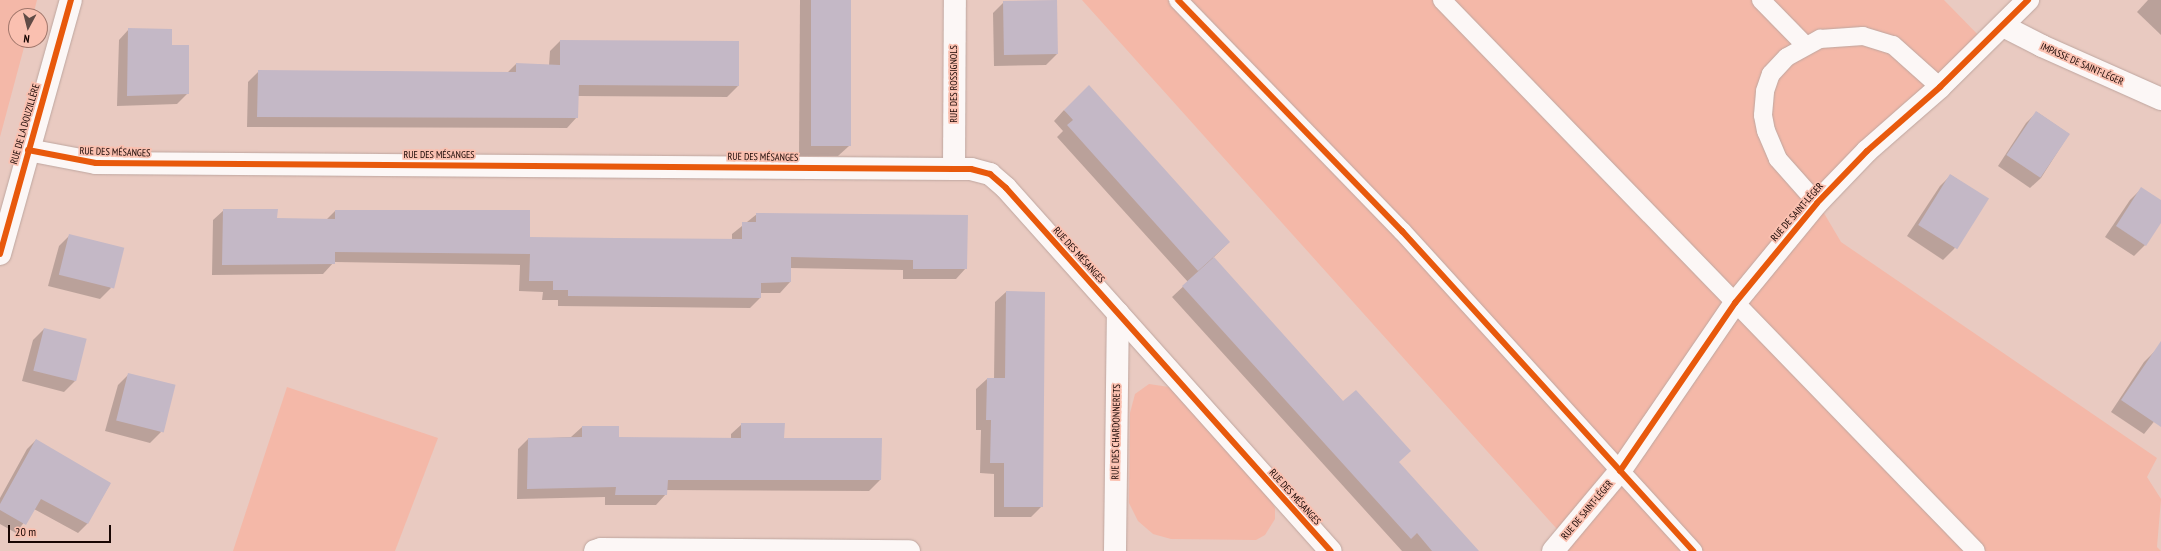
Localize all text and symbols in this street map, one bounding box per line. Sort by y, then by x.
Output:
north arrow [8,8,48,48]
text: N [23,32,30,46]
street label: IMPASSE DE SAINT-LÉGER [2039,40,2125,88]
street label: RUE DES ROSSIGNOLS [948,45,960,123]
street label: RUE DE LA DOUZILLÈRE [8,82,42,166]
street label: RUE DES MÉSANGES [79,145,151,159]
street label: RUE DES MÉSANGES [404,149,474,161]
street label: RUE DES MÉSANGES [727,150,799,164]
street label: RUE DE SAINT-LÉGER [1768,180,1826,244]
street label: RUE DES MÉSANGES [1051,225,1107,285]
street label: RUE DES CHARDONNERETS [1109,384,1123,480]
street label: RUE DES MÉSANGES [1267,467,1323,527]
street label: RUE DE SAINT-LÉGER [1559,478,1615,542]
scale bar [10,517,113,543]
text: 20 m [15,524,36,539]

